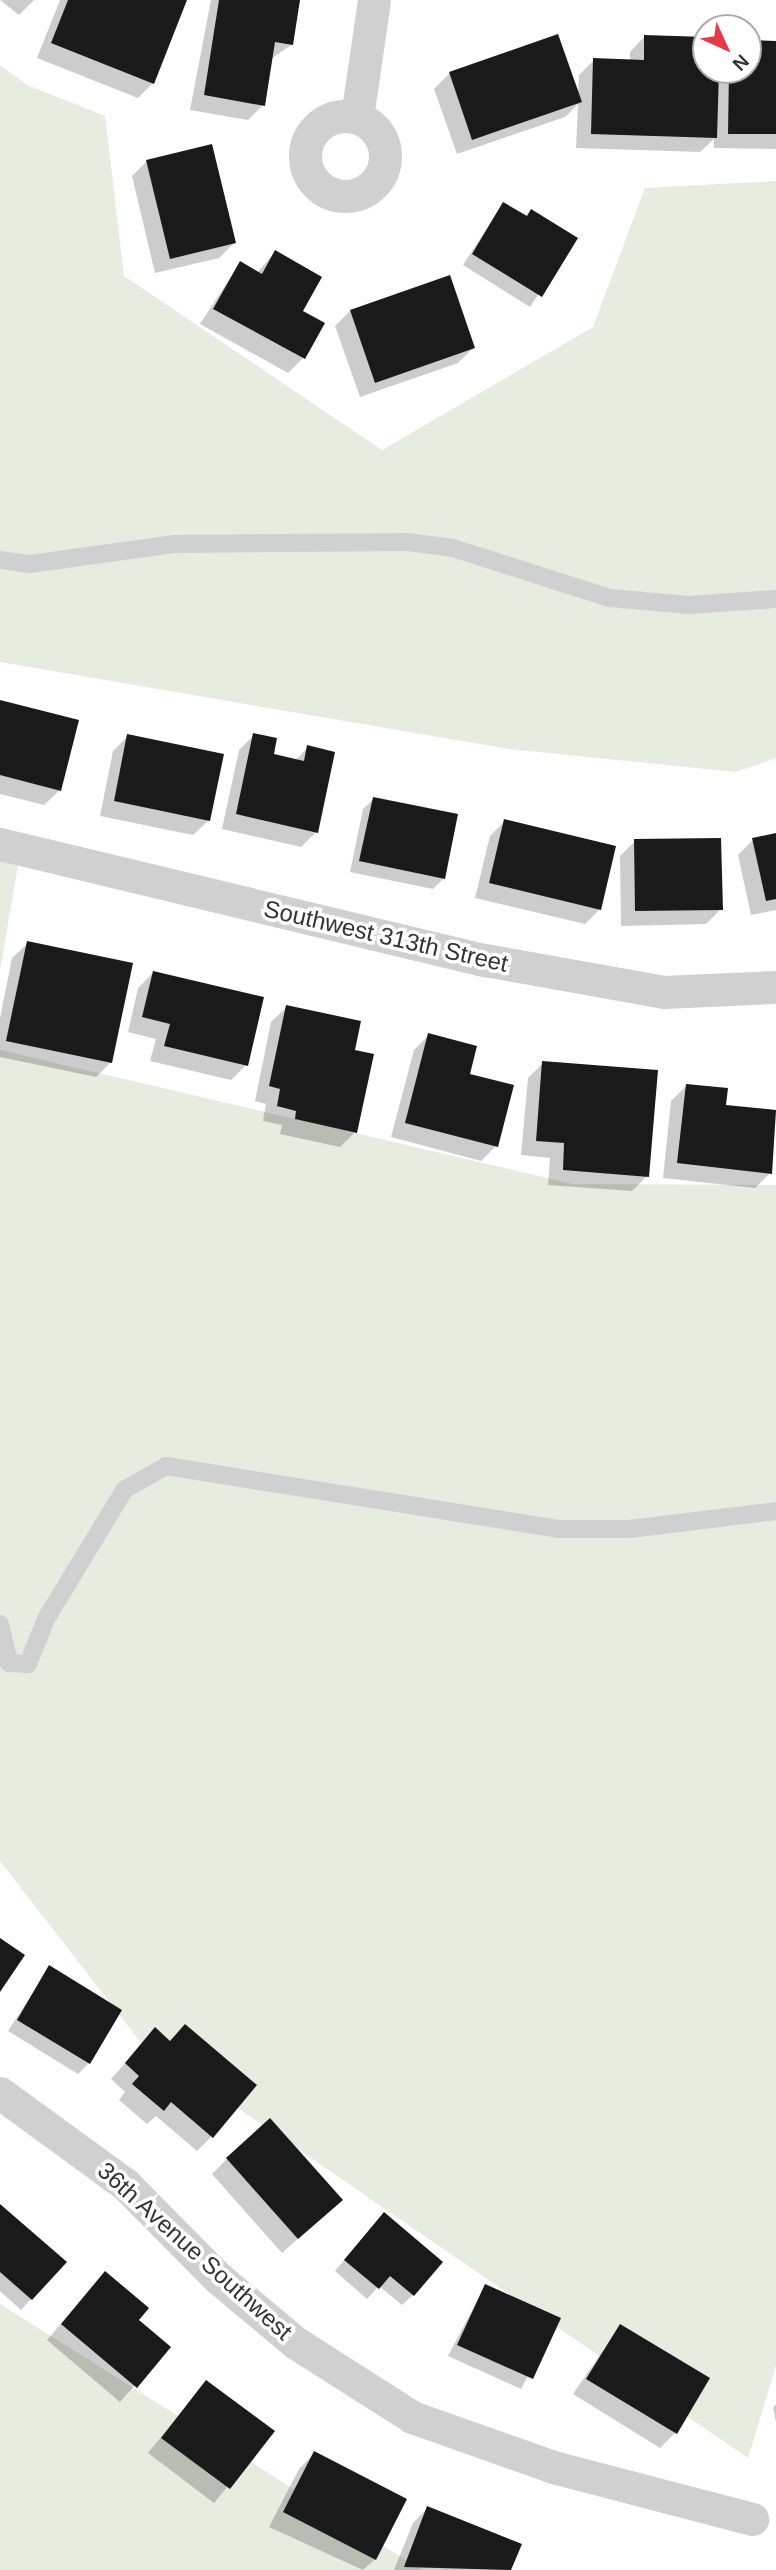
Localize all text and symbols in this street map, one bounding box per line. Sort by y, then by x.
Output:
north arrow [692,14,762,84]
text: N [729,51,753,75]
street label: Southwest 313th Street [261,894,511,978]
street label: 36th Avenue Southwest [91,2156,299,2346]

